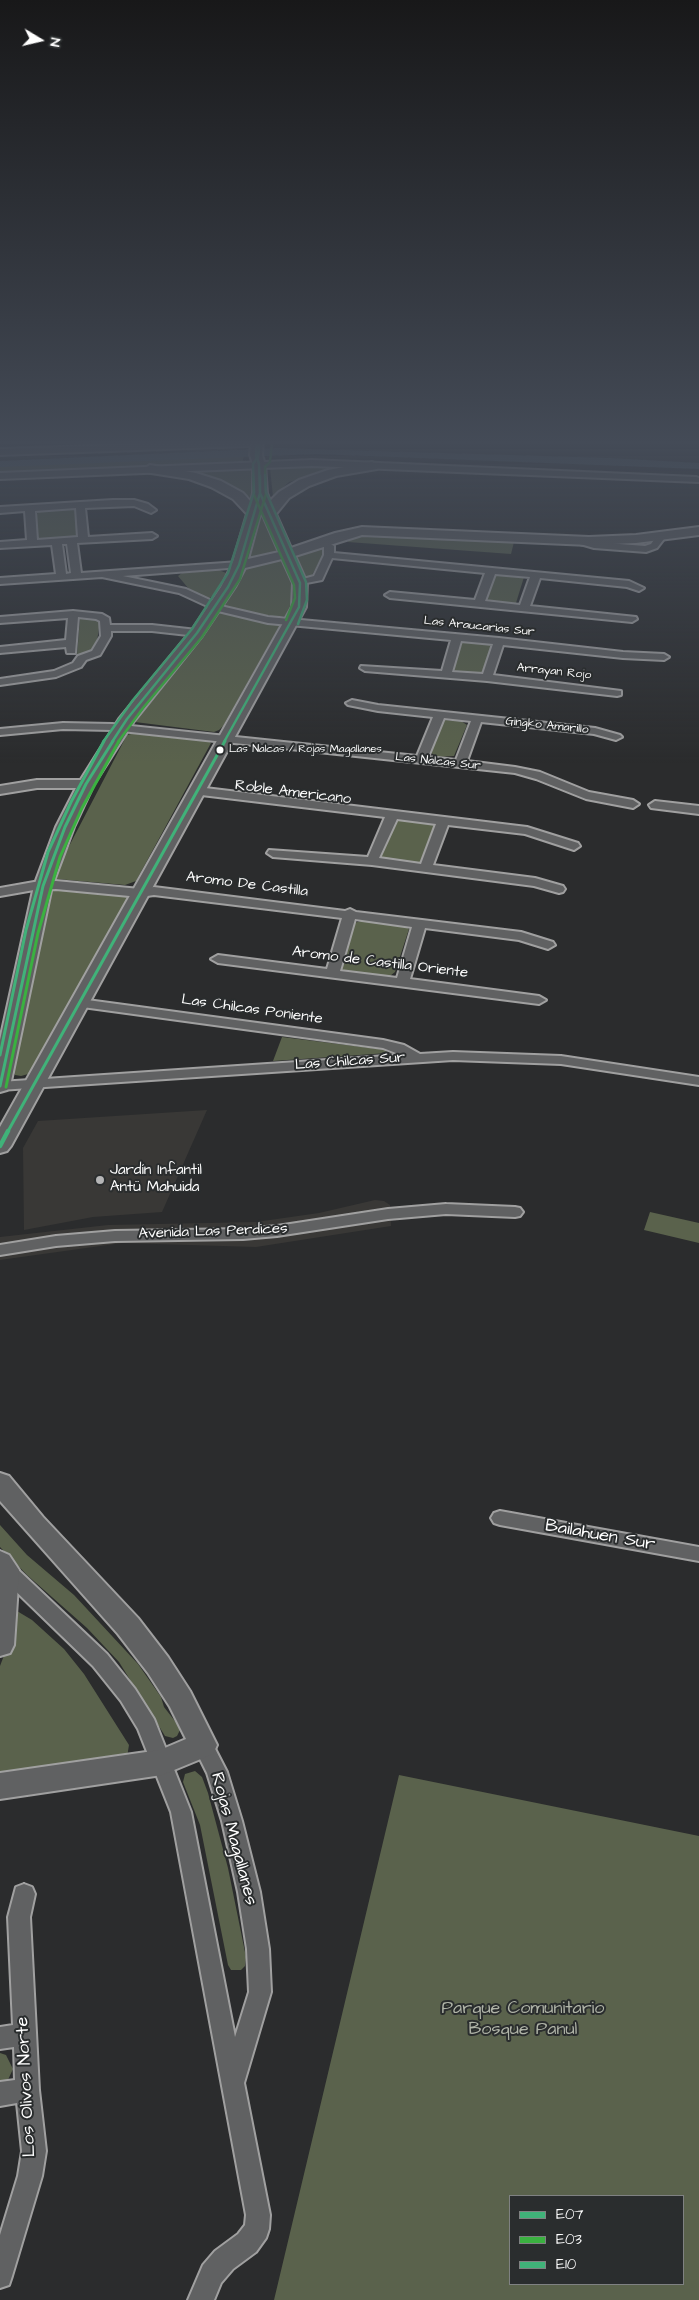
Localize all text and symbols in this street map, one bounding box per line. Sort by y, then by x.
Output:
north arrow [15,15,65,65]
text: N [44,36,65,48]
street label: Las Araucarias Sur [423,614,535,640]
street label: Arrayan Rojo [516,661,592,683]
street label: Gingko Amarillo [505,714,589,738]
place label: Las Nalcas / Rojas Magallanes [229,743,382,757]
marker: Las Nalcas / Rojas Magallanes [215,745,225,755]
street label: Las Nalcas Sur [395,750,481,774]
street label: Roble Americano [234,777,352,809]
street label: Aromo De Castilla [185,869,309,901]
street label: Aromo de Castilla Oriente [291,943,469,983]
street label: Las Chilcas Poniente [180,991,324,1029]
street label: Las Chilcas Sur [294,1049,406,1075]
place label: Jardín Infantil Antü Mahuida [110,1162,202,1197]
marker: Jardín Infantil Antü Mahuida [94,1174,106,1186]
street label: Avenida Las Perdices [138,1220,288,1244]
street label: Bailahuen Sur [543,1516,657,1556]
street label: Rojas Magallanes [205,1770,261,1908]
park label: Parque Comunitario Bosque Panul [442,1998,604,2040]
street label: Los Olivos Norte [13,2016,41,2158]
legend [509,2195,684,2285]
text: E07 [556,2204,584,2225]
text: E03 [556,2229,582,2250]
text: E10 [556,2254,576,2275]

